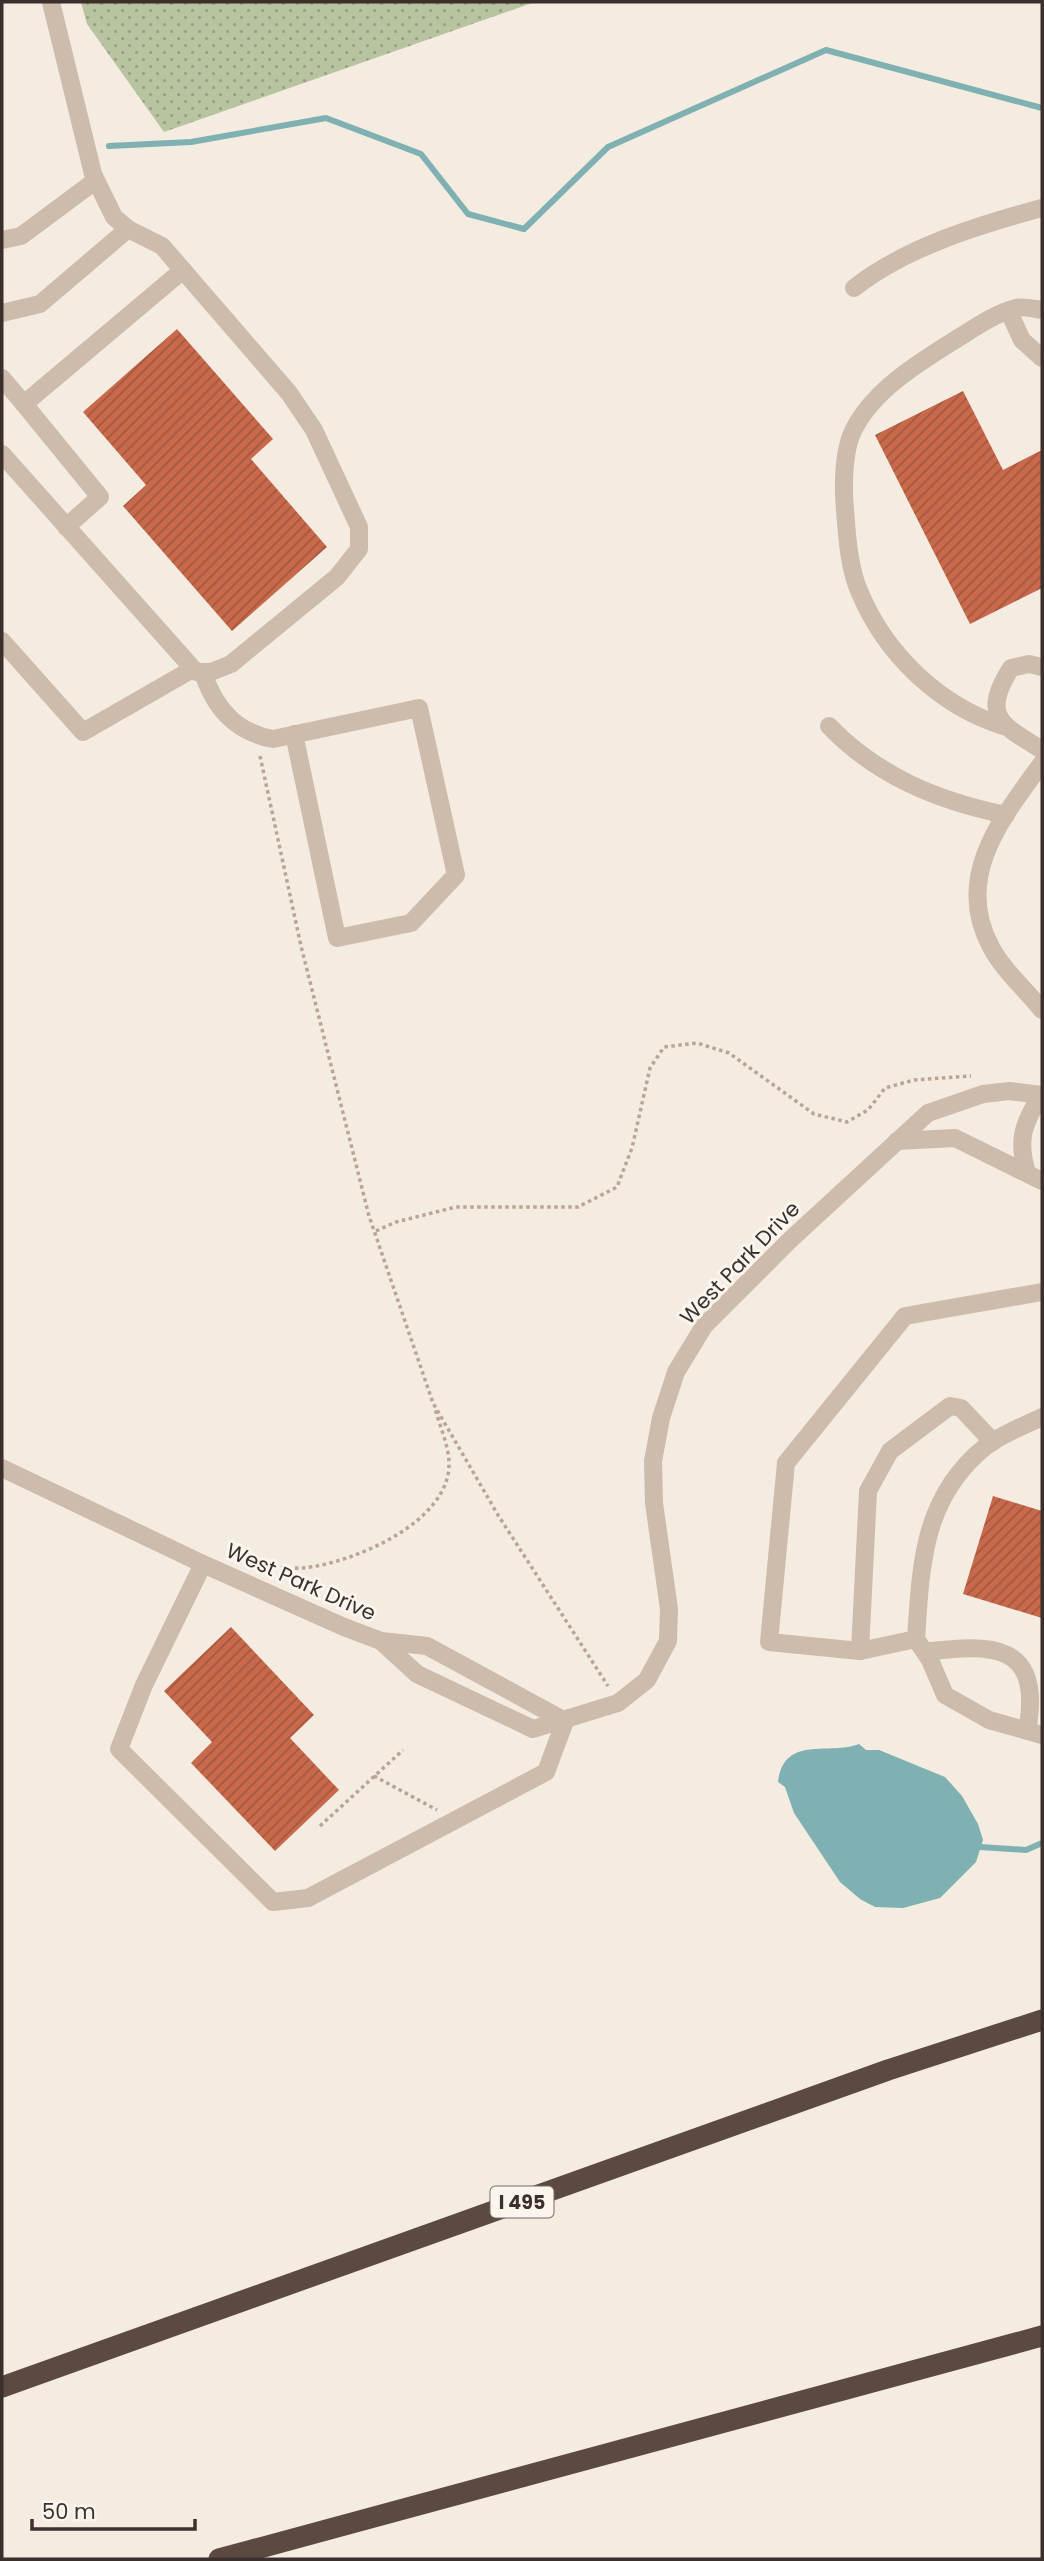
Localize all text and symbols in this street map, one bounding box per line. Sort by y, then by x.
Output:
street label: West Park Drive [673,1195,806,1331]
street label: West Park Drive [222,1536,381,1628]
road number: I 495 [490,2186,554,2218]
scale bar [32,2488,194,2532]
text: 50 m [42,2497,96,2526]

